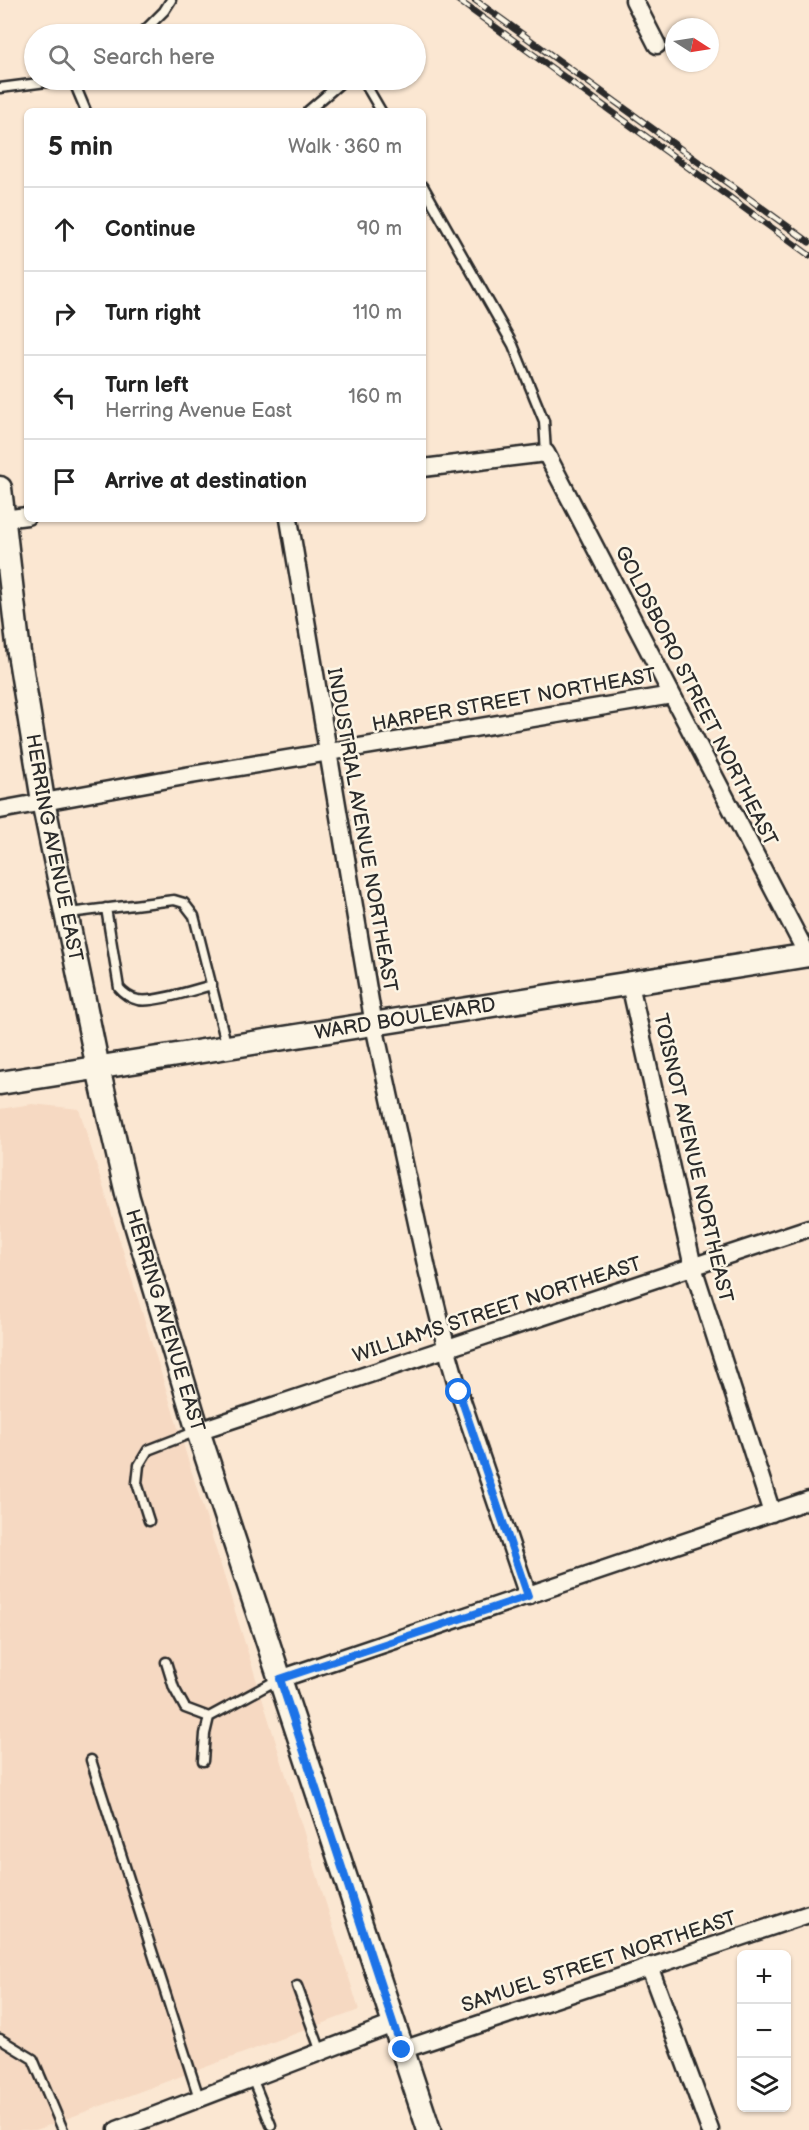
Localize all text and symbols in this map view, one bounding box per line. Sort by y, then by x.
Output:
north arrow [665,18,719,72]
search box [24,24,426,90]
icon: search [45,41,78,74]
text: Search here [93,44,215,71]
text: 5 min [48,132,113,163]
text: Walk · 360 m [288,135,402,159]
icon: ahead [48,213,81,246]
text: Continue [105,216,195,243]
text: 90 m [357,217,402,241]
icon: right [48,297,81,330]
text: Turn right [105,300,201,327]
text: 110 m [353,301,402,325]
text: Turn left [105,372,189,399]
icon: left [48,381,81,414]
text: 160 m [348,385,402,409]
text: Herring Avenue East [105,399,292,423]
icon: arrive [48,465,81,498]
text: Arrive at destination [105,468,307,495]
street label: GOLDSBORO STREET NORTHEAST [610,542,782,850]
street label: HARPER STREET NORTHEAST [370,663,658,737]
street label: INDUSTRIAL AVENUE NORTHEAST [322,666,402,994]
street label: HERRING AVENUE EAST [20,732,88,964]
street label: WARD BOULEVARD [313,993,497,1045]
street label: TOISNOT AVENUE NORTHEAST [648,1011,738,1305]
street label: HERRING AVENUE EAST [120,1206,210,1435]
street label: WILLIAMS STREET NORTHEAST [350,1252,644,1368]
route start [445,1378,471,1404]
street label: SAMUEL STREET NORTHEAST [458,1906,740,2018]
map controls [737,1950,791,2112]
button: + [737,1950,791,2004]
button: − [737,2004,791,2058]
route end [388,2036,414,2062]
button: layers [737,2058,791,2112]

